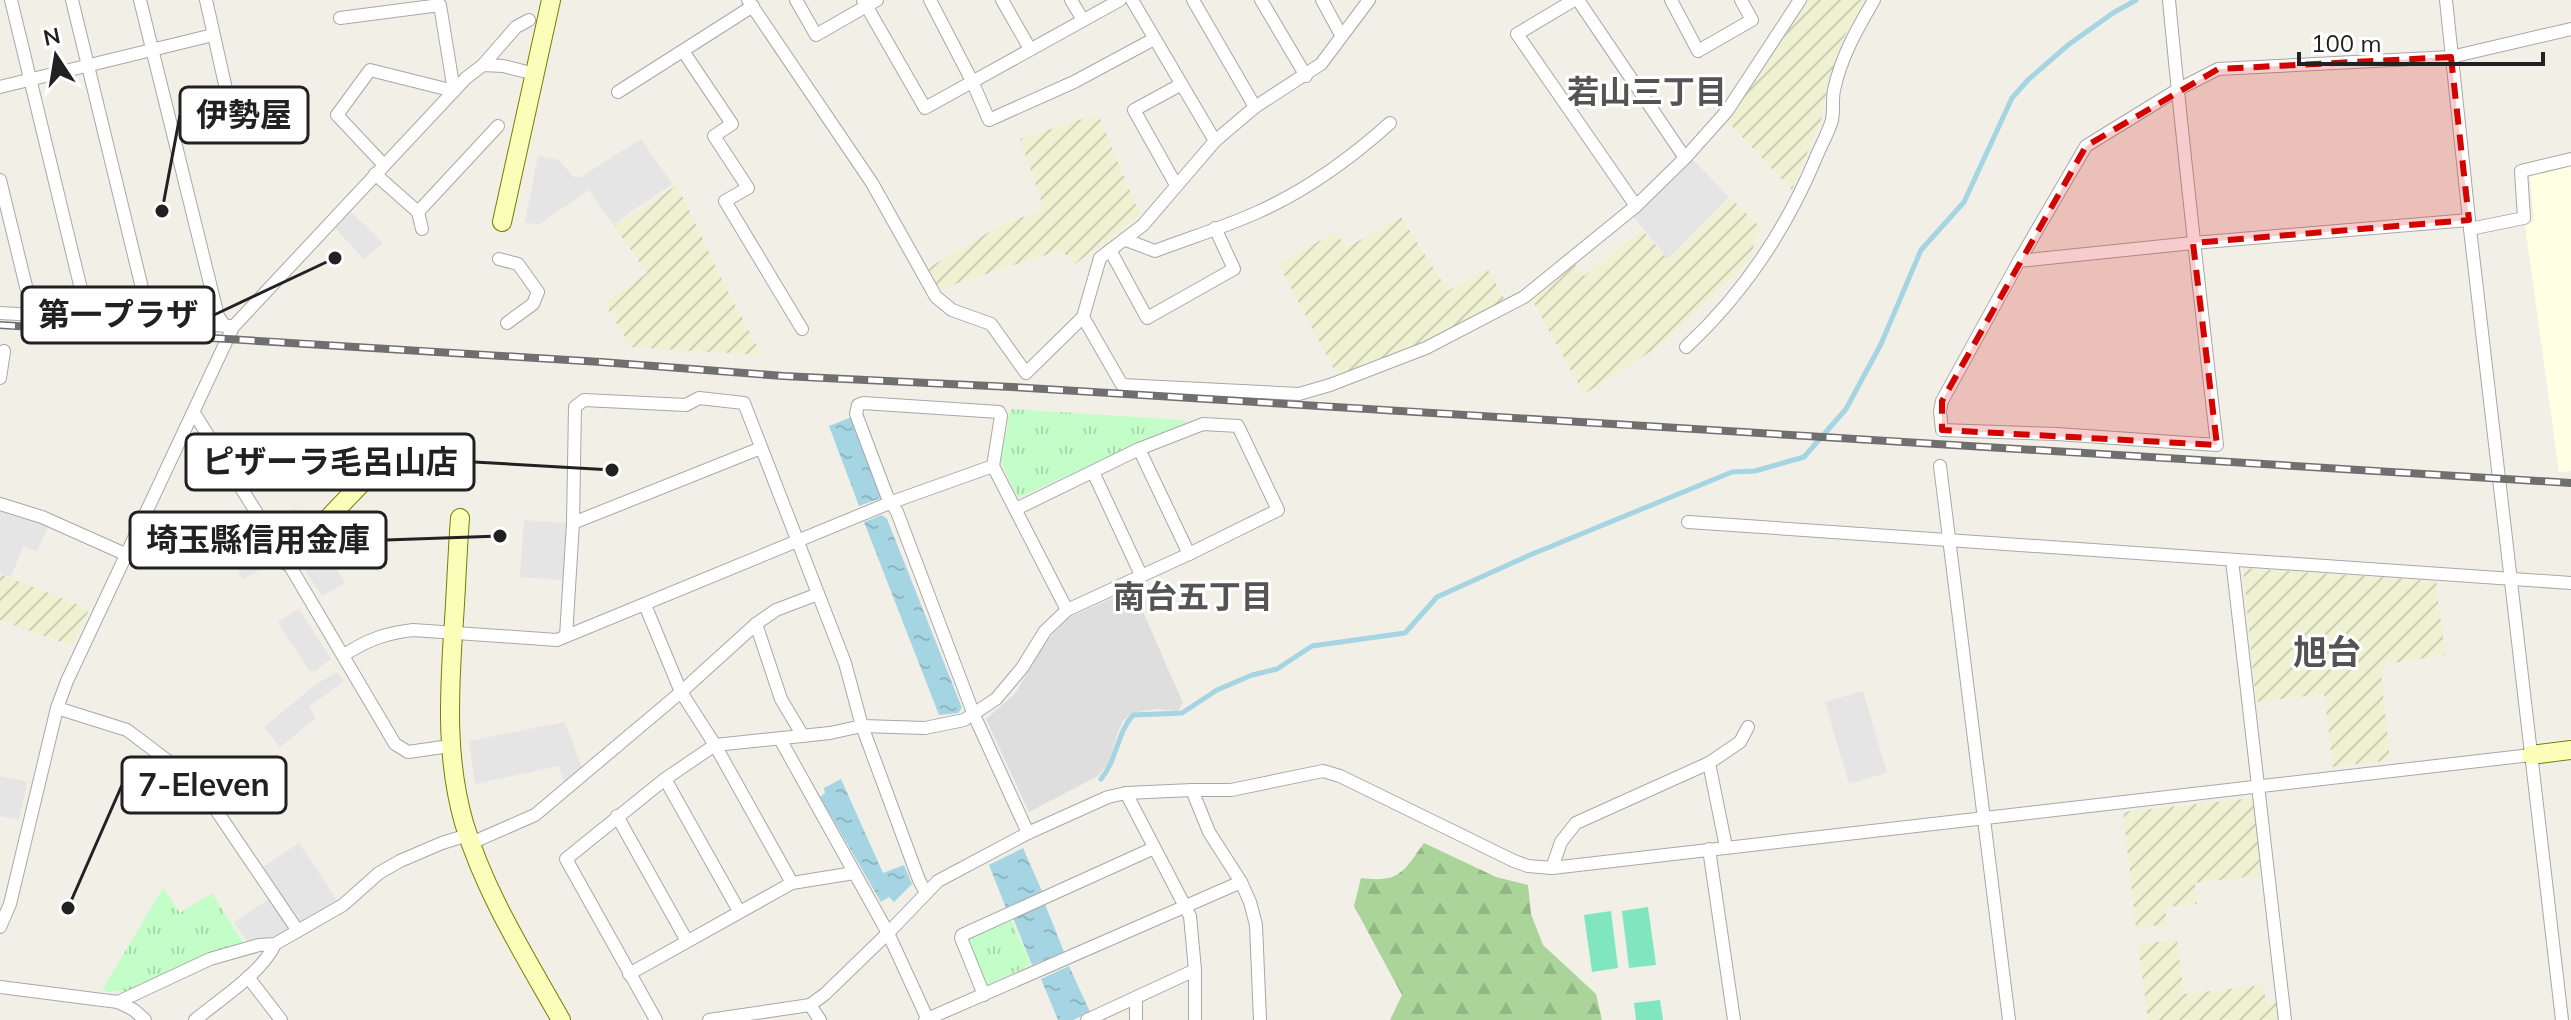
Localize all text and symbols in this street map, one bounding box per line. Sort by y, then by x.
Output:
north arrow [16,16,96,96]
scale bar [2299,16,2543,66]
text: N [41,21,63,52]
text: 100 m [2311,28,2382,58]
district label: 若山三丁目 [1567,71,1727,111]
callout: 伊勢屋 [180,87,308,143]
text: 伊勢屋 [196,94,292,134]
callout: 第一プラザ [22,287,214,343]
text: 第一プラザ [38,294,198,334]
callout: ピザーラ毛呂山店 [186,434,474,490]
text: ピザーラ毛呂山店 [202,441,458,481]
callout: 埼玉縣信用金庫 [130,512,386,568]
text: 埼玉縣信用金庫 [146,519,370,559]
district label: 南台五丁目 [1113,576,1273,616]
district label: 旭台 [2293,630,2361,673]
callout: 7-Eleven [122,757,286,813]
text: 7-Eleven [138,764,270,804]

